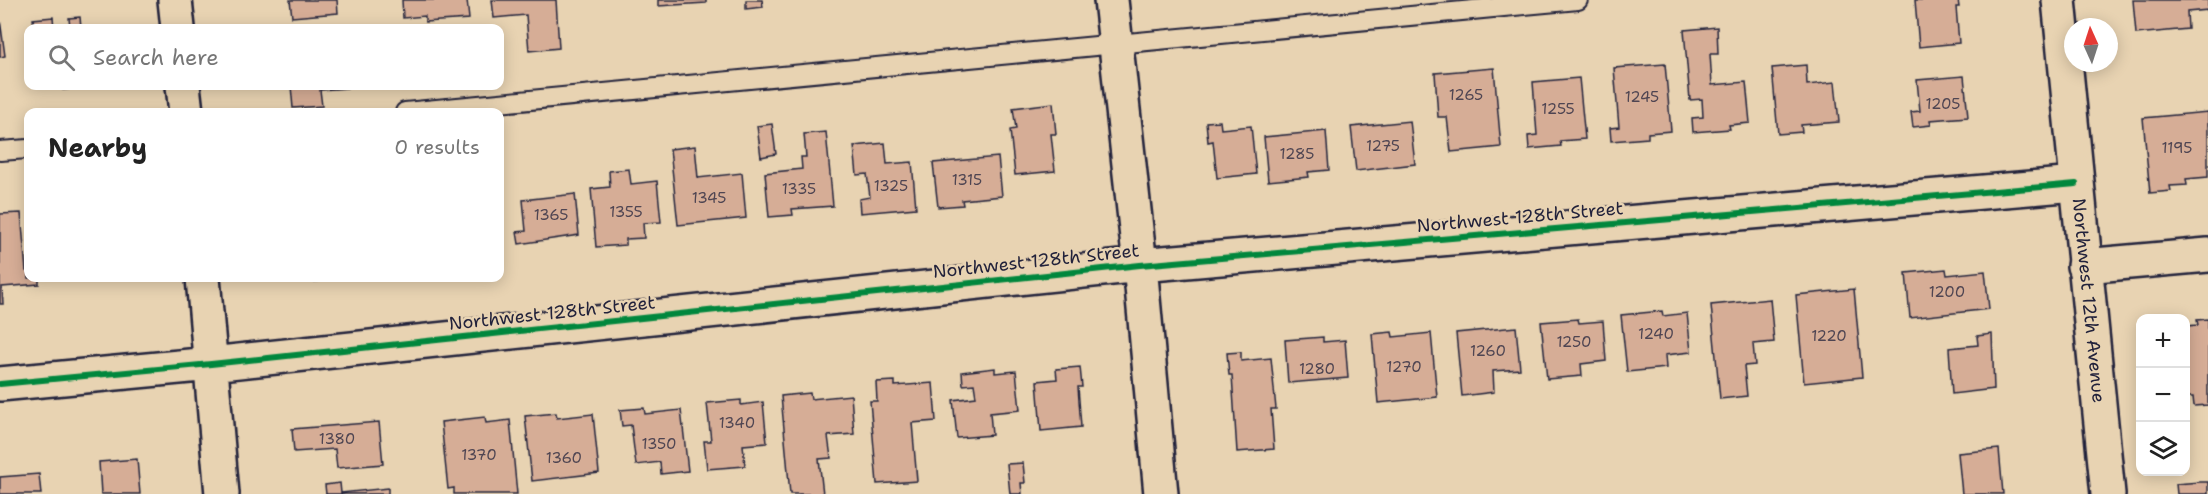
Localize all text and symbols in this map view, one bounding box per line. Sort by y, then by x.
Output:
north arrow [2064,18,2118,72]
search box [24,24,504,90]
icon: search [45,41,78,74]
text: Search here [93,43,219,72]
house number: 1265 [1449,85,1483,105]
house number: 1245 [1625,87,1659,107]
house number: 1205 [1925,94,1961,114]
house number: 1255 [1541,99,1575,119]
text: Nearby [48,130,147,165]
text: 0 results [394,134,480,160]
house number: 1275 [1366,136,1400,156]
house number: 1195 [2162,138,2192,158]
house number: 1285 [1280,144,1314,164]
house number: 1315 [952,170,982,190]
house number: 1325 [874,176,908,196]
house number: 1335 [782,179,816,199]
house number: 1345 [692,188,726,208]
street label: Northwest 128th Street [1416,196,1624,238]
street label: Northwest 12th Avenue [2067,197,2111,404]
house number: 1355 [609,202,643,222]
house number: 1365 [534,205,568,225]
street label: Northwest 128th Street [932,238,1140,284]
house number: 1200 [1929,282,1965,302]
street label: Northwest 128th Street [448,290,656,336]
map controls [2136,314,2190,476]
button: + [2136,314,2190,368]
house number: 1240 [1638,324,1674,344]
house number: 1220 [1811,326,1847,346]
house number: 1250 [1556,332,1592,352]
house number: 1260 [1470,341,1506,361]
house number: 1270 [1386,357,1422,377]
house number: 1280 [1299,359,1335,379]
button: − [2136,368,2190,422]
house number: 1340 [719,413,755,433]
button: layers [2136,422,2190,476]
house number: 1380 [319,429,355,449]
house number: 1350 [641,434,677,454]
house number: 1370 [461,445,497,465]
house number: 1360 [546,448,582,468]

